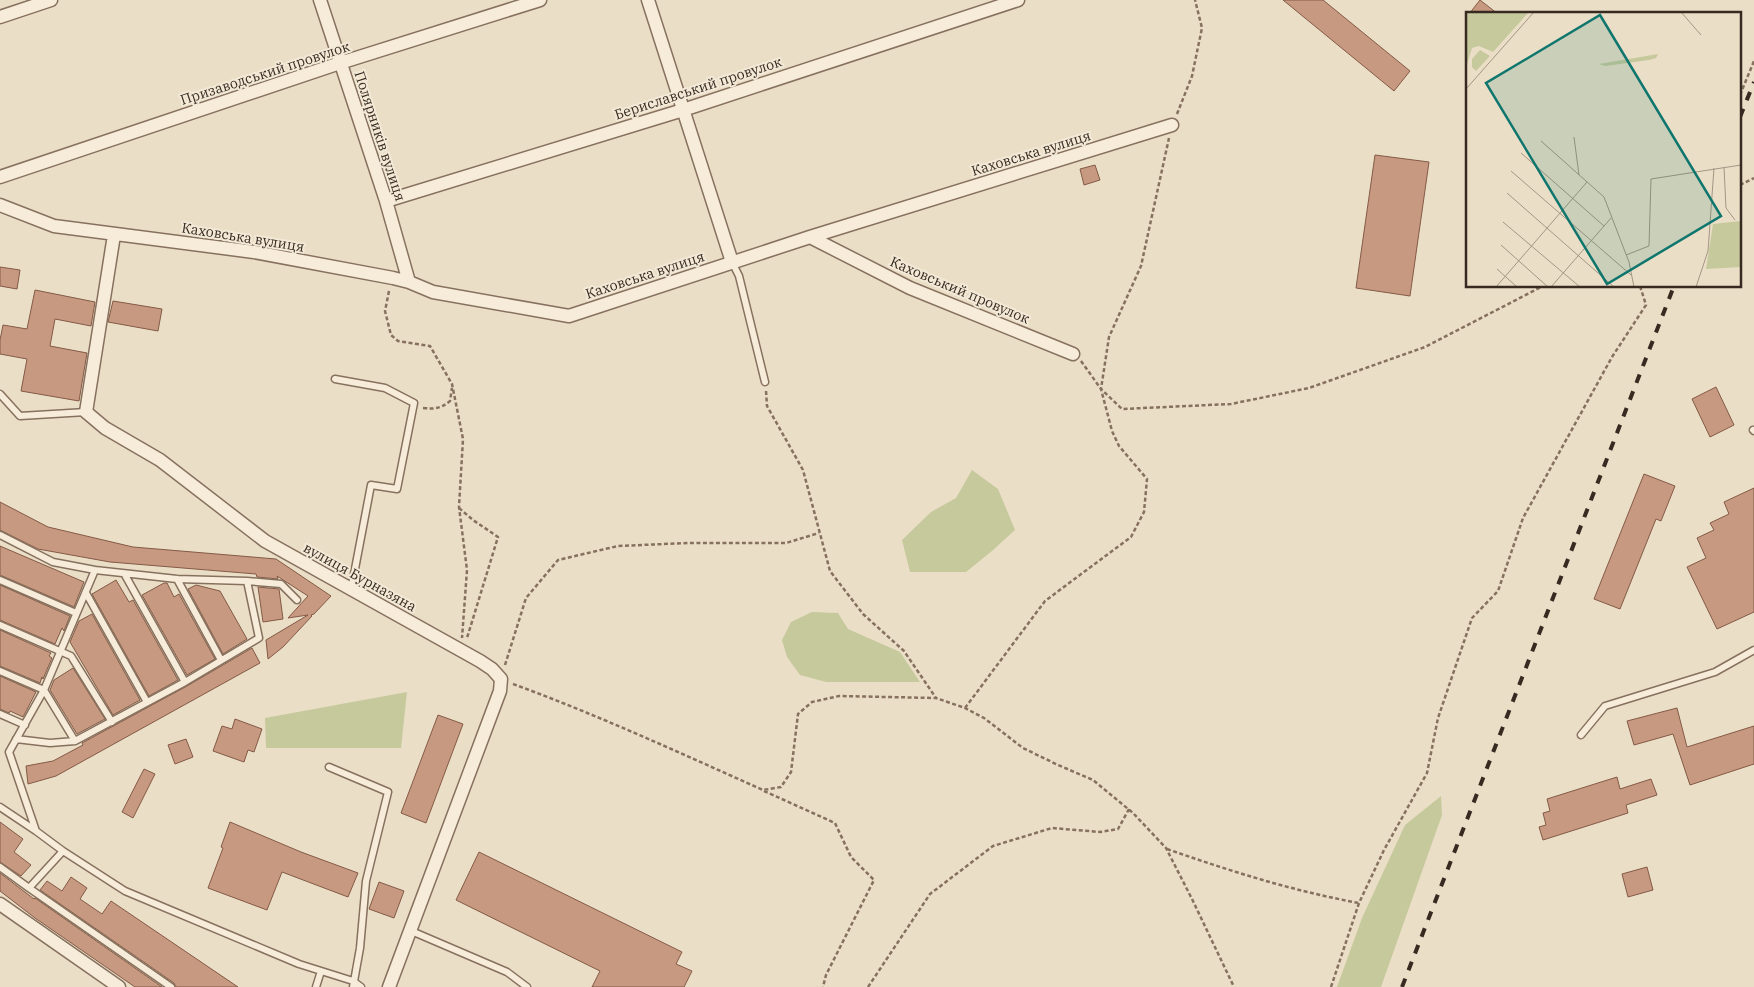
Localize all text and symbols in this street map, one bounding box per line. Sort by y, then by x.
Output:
inset map [1466,12,1742,288]
street label: Призаводський провулок [178,37,352,109]
street label: Бериславський провулок [612,52,784,124]
street label: Полярників вулиця [350,69,410,203]
street label: Каховська вулиця [969,126,1093,180]
street label: Каховська вулиця [180,218,306,256]
street label: Каховська вулиця [583,247,707,303]
street label: Каховський провулок [887,252,1033,328]
street label: вулиця Бурназяна [300,539,420,616]

